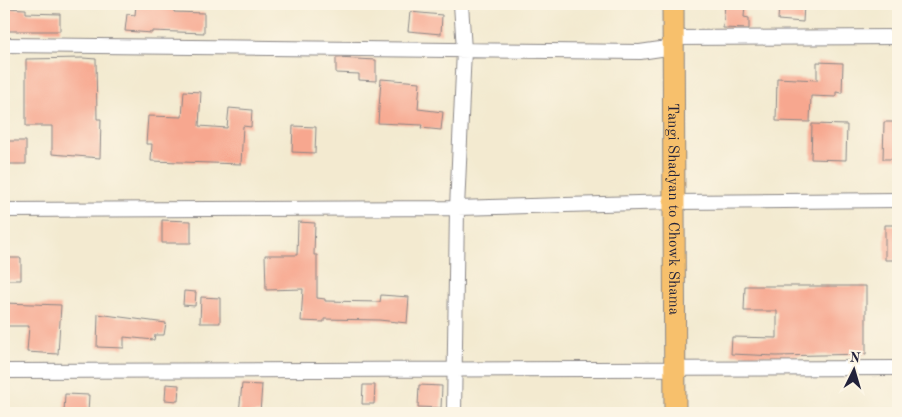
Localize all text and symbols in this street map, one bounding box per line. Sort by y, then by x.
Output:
street label: Tangi Shadyan to Chowk Shama [664,103,681,316]
north arrow [830,344,880,394]
text: N [849,351,861,366]

